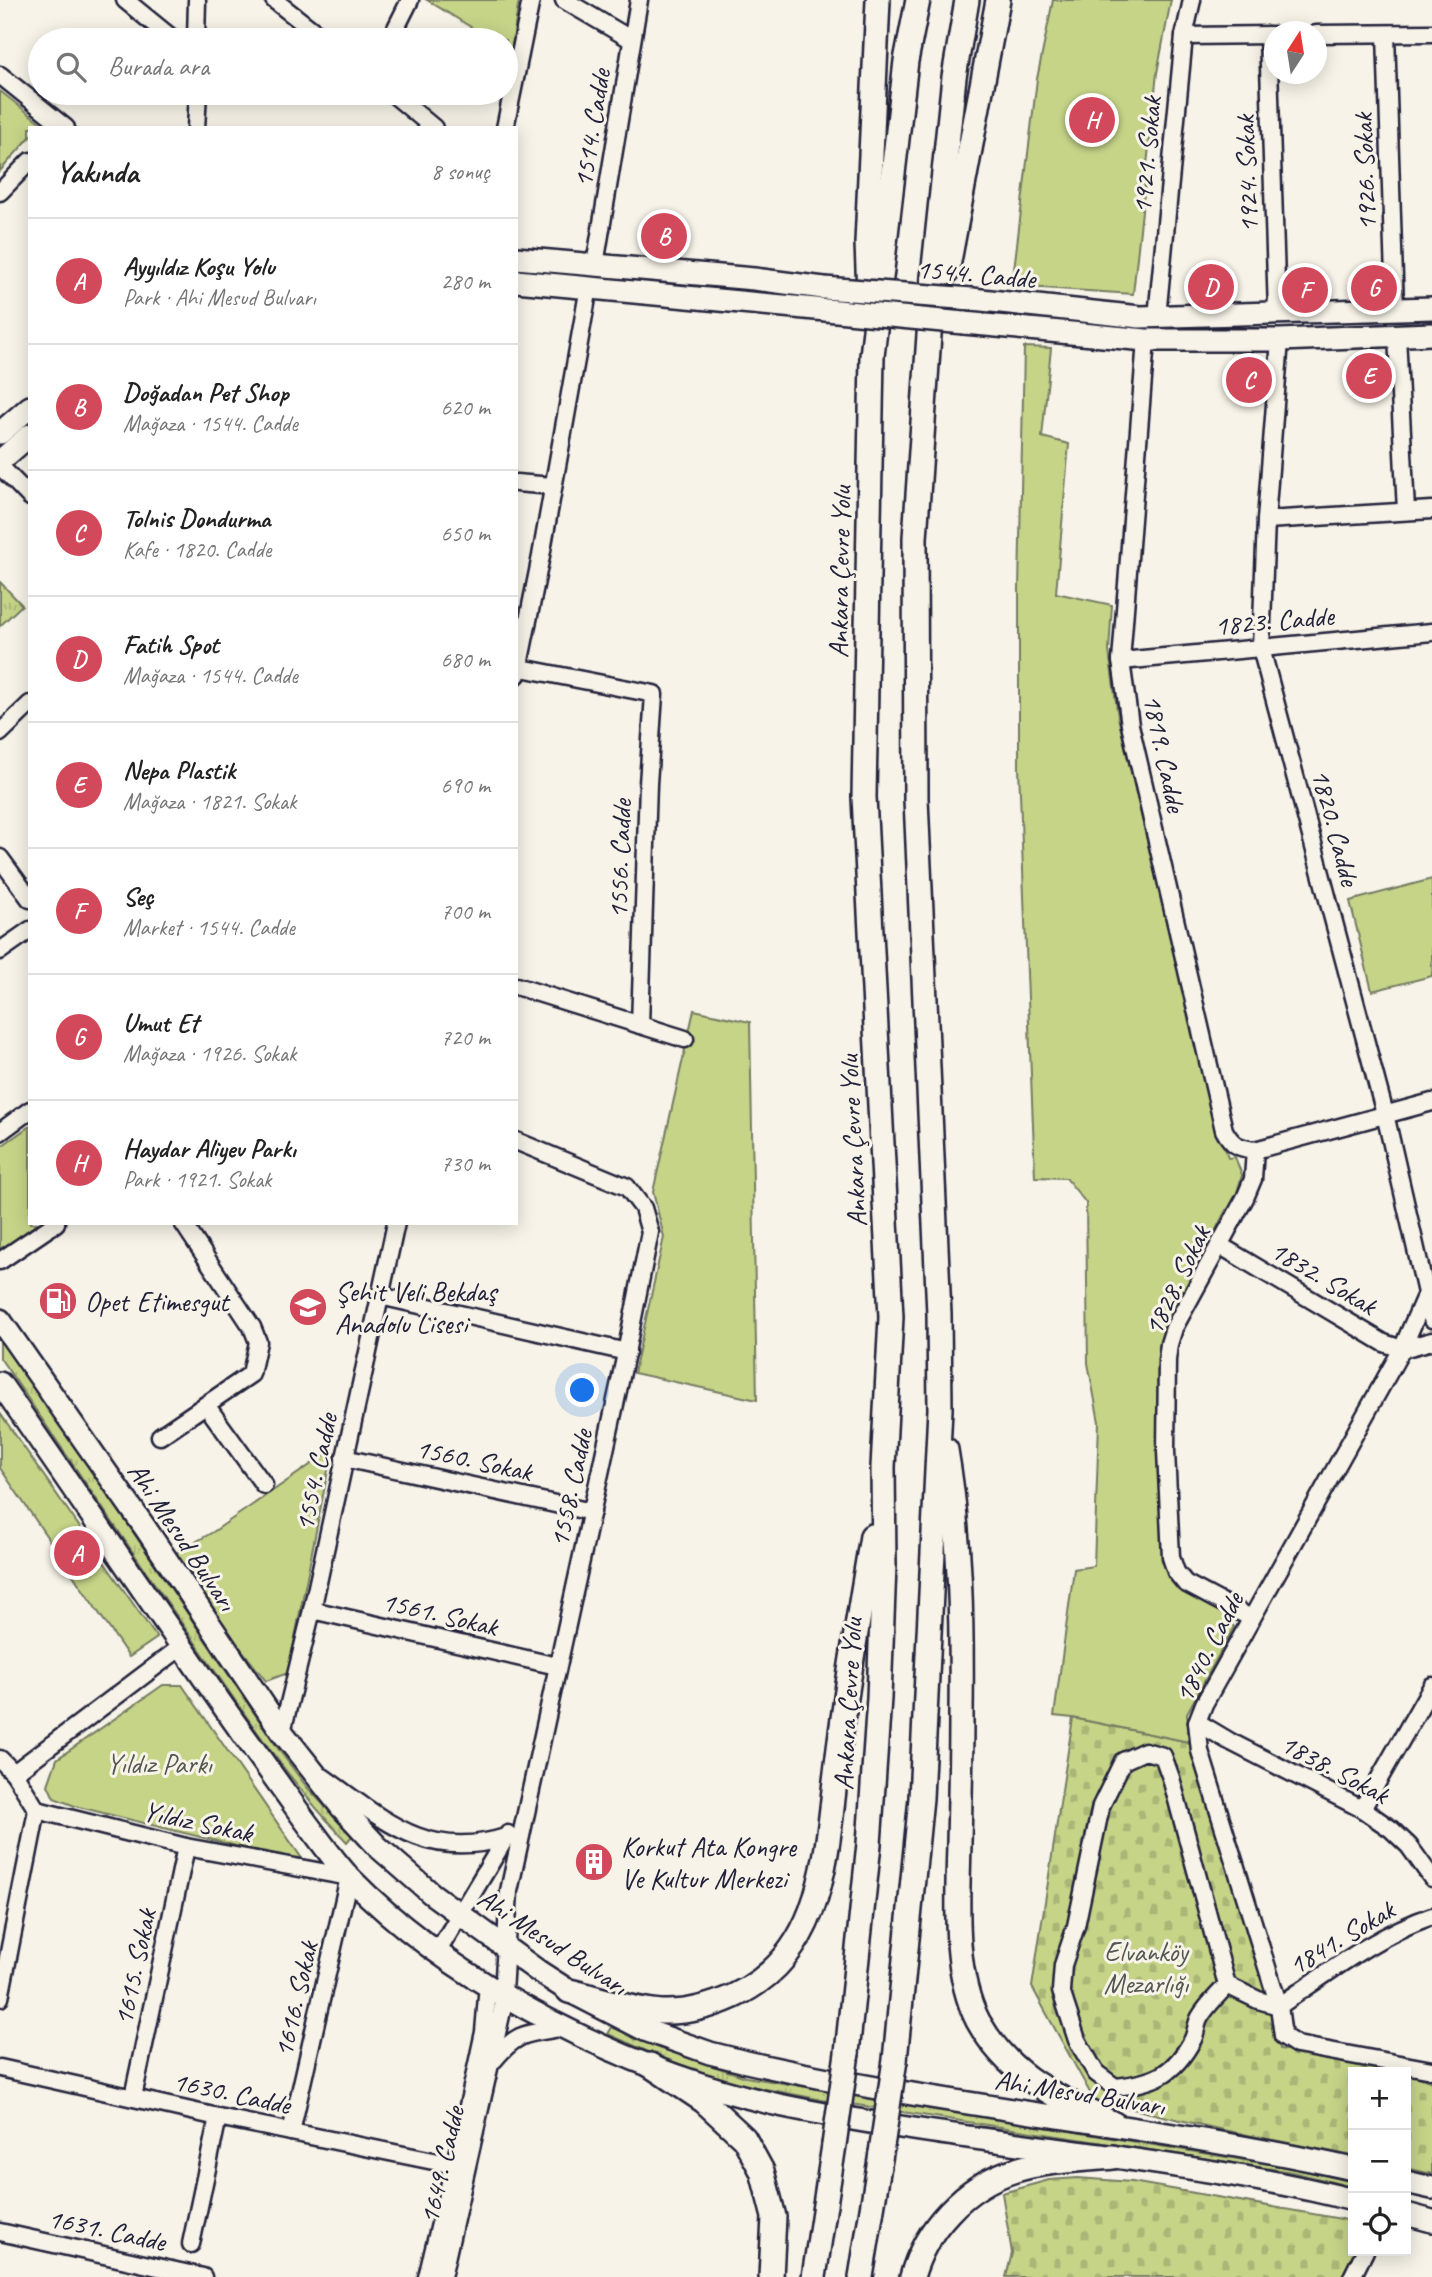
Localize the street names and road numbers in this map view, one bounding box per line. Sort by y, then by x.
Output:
street label: 1514. Cadde [565,65,618,190]
street label: 1921. Sokak [1124,93,1169,215]
street label: 1926. Sokak [1345,111,1384,231]
street label: 1924. Sokak [1227,113,1266,233]
street label: 1544. Cadde [915,251,1039,296]
street label: Ankara Çevre Yolu [821,484,860,658]
street label: 1823. Cadde [1213,598,1337,643]
street label: 1819. Cadde [1135,691,1194,817]
street label: 1820. Cadde [1303,765,1368,891]
street label: 1556. Cadde [600,797,639,919]
street label: Ankara Çevre Yolu [830,1052,875,1228]
street label: 1828. Sokak [1135,1218,1219,1341]
street label: 1832. Sokak [1264,1232,1385,1324]
street label: 1554. Cadde [286,1408,345,1534]
street label: 1558. Cadde [541,1424,600,1550]
street label: 1560. Sokak [413,1430,537,1489]
street label: Ahi Mesud Bulvarı [120,1455,246,1619]
street label: 1561. Sokak [379,1583,503,1644]
street label: 1840. Cadde [1166,1584,1252,1708]
street label: Ankara Çevre Yolu [826,1616,871,1791]
street label: 1838. Sokak [1275,1725,1396,1812]
street label: Yıldız Sokak [140,1793,257,1850]
street label: Ahi Mesud Bulvarı [471,1880,636,2004]
street label: 1841. Sokak [1282,1891,1402,1983]
street label: 1615. Sokak [105,1904,164,2028]
street label: 1616. Sokak [265,1936,326,2060]
street label: Ahi Mesud Bulvarı [992,2062,1169,2123]
street label: 1630. Cadde [170,2063,296,2122]
street label: 1649. Cadde [411,2101,472,2227]
street label: 1631. Cadde [45,2200,171,2259]

